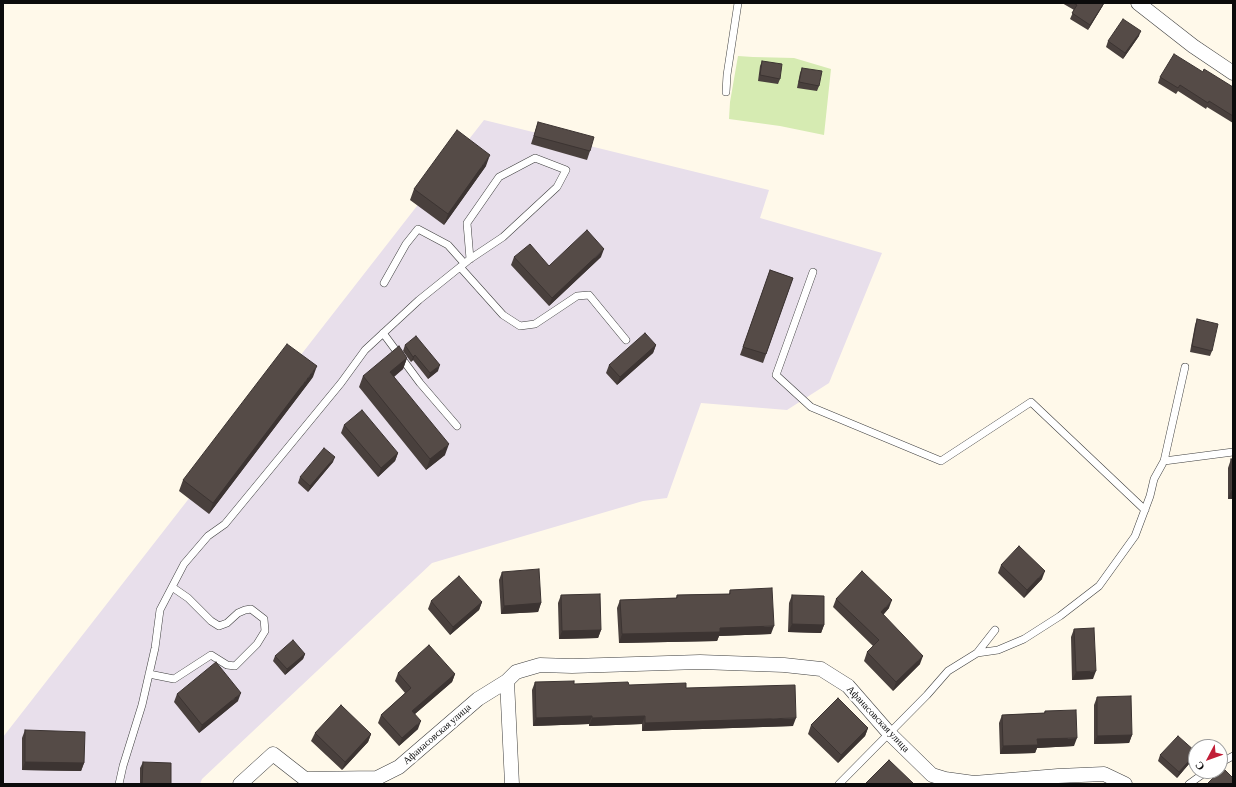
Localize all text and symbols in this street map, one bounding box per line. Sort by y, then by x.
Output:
street label: Афанасовская улица [844,683,912,755]
street label: Афанасовская улица [400,701,474,767]
north arrow [1188,739,1228,779]
text: С [1193,759,1207,773]

